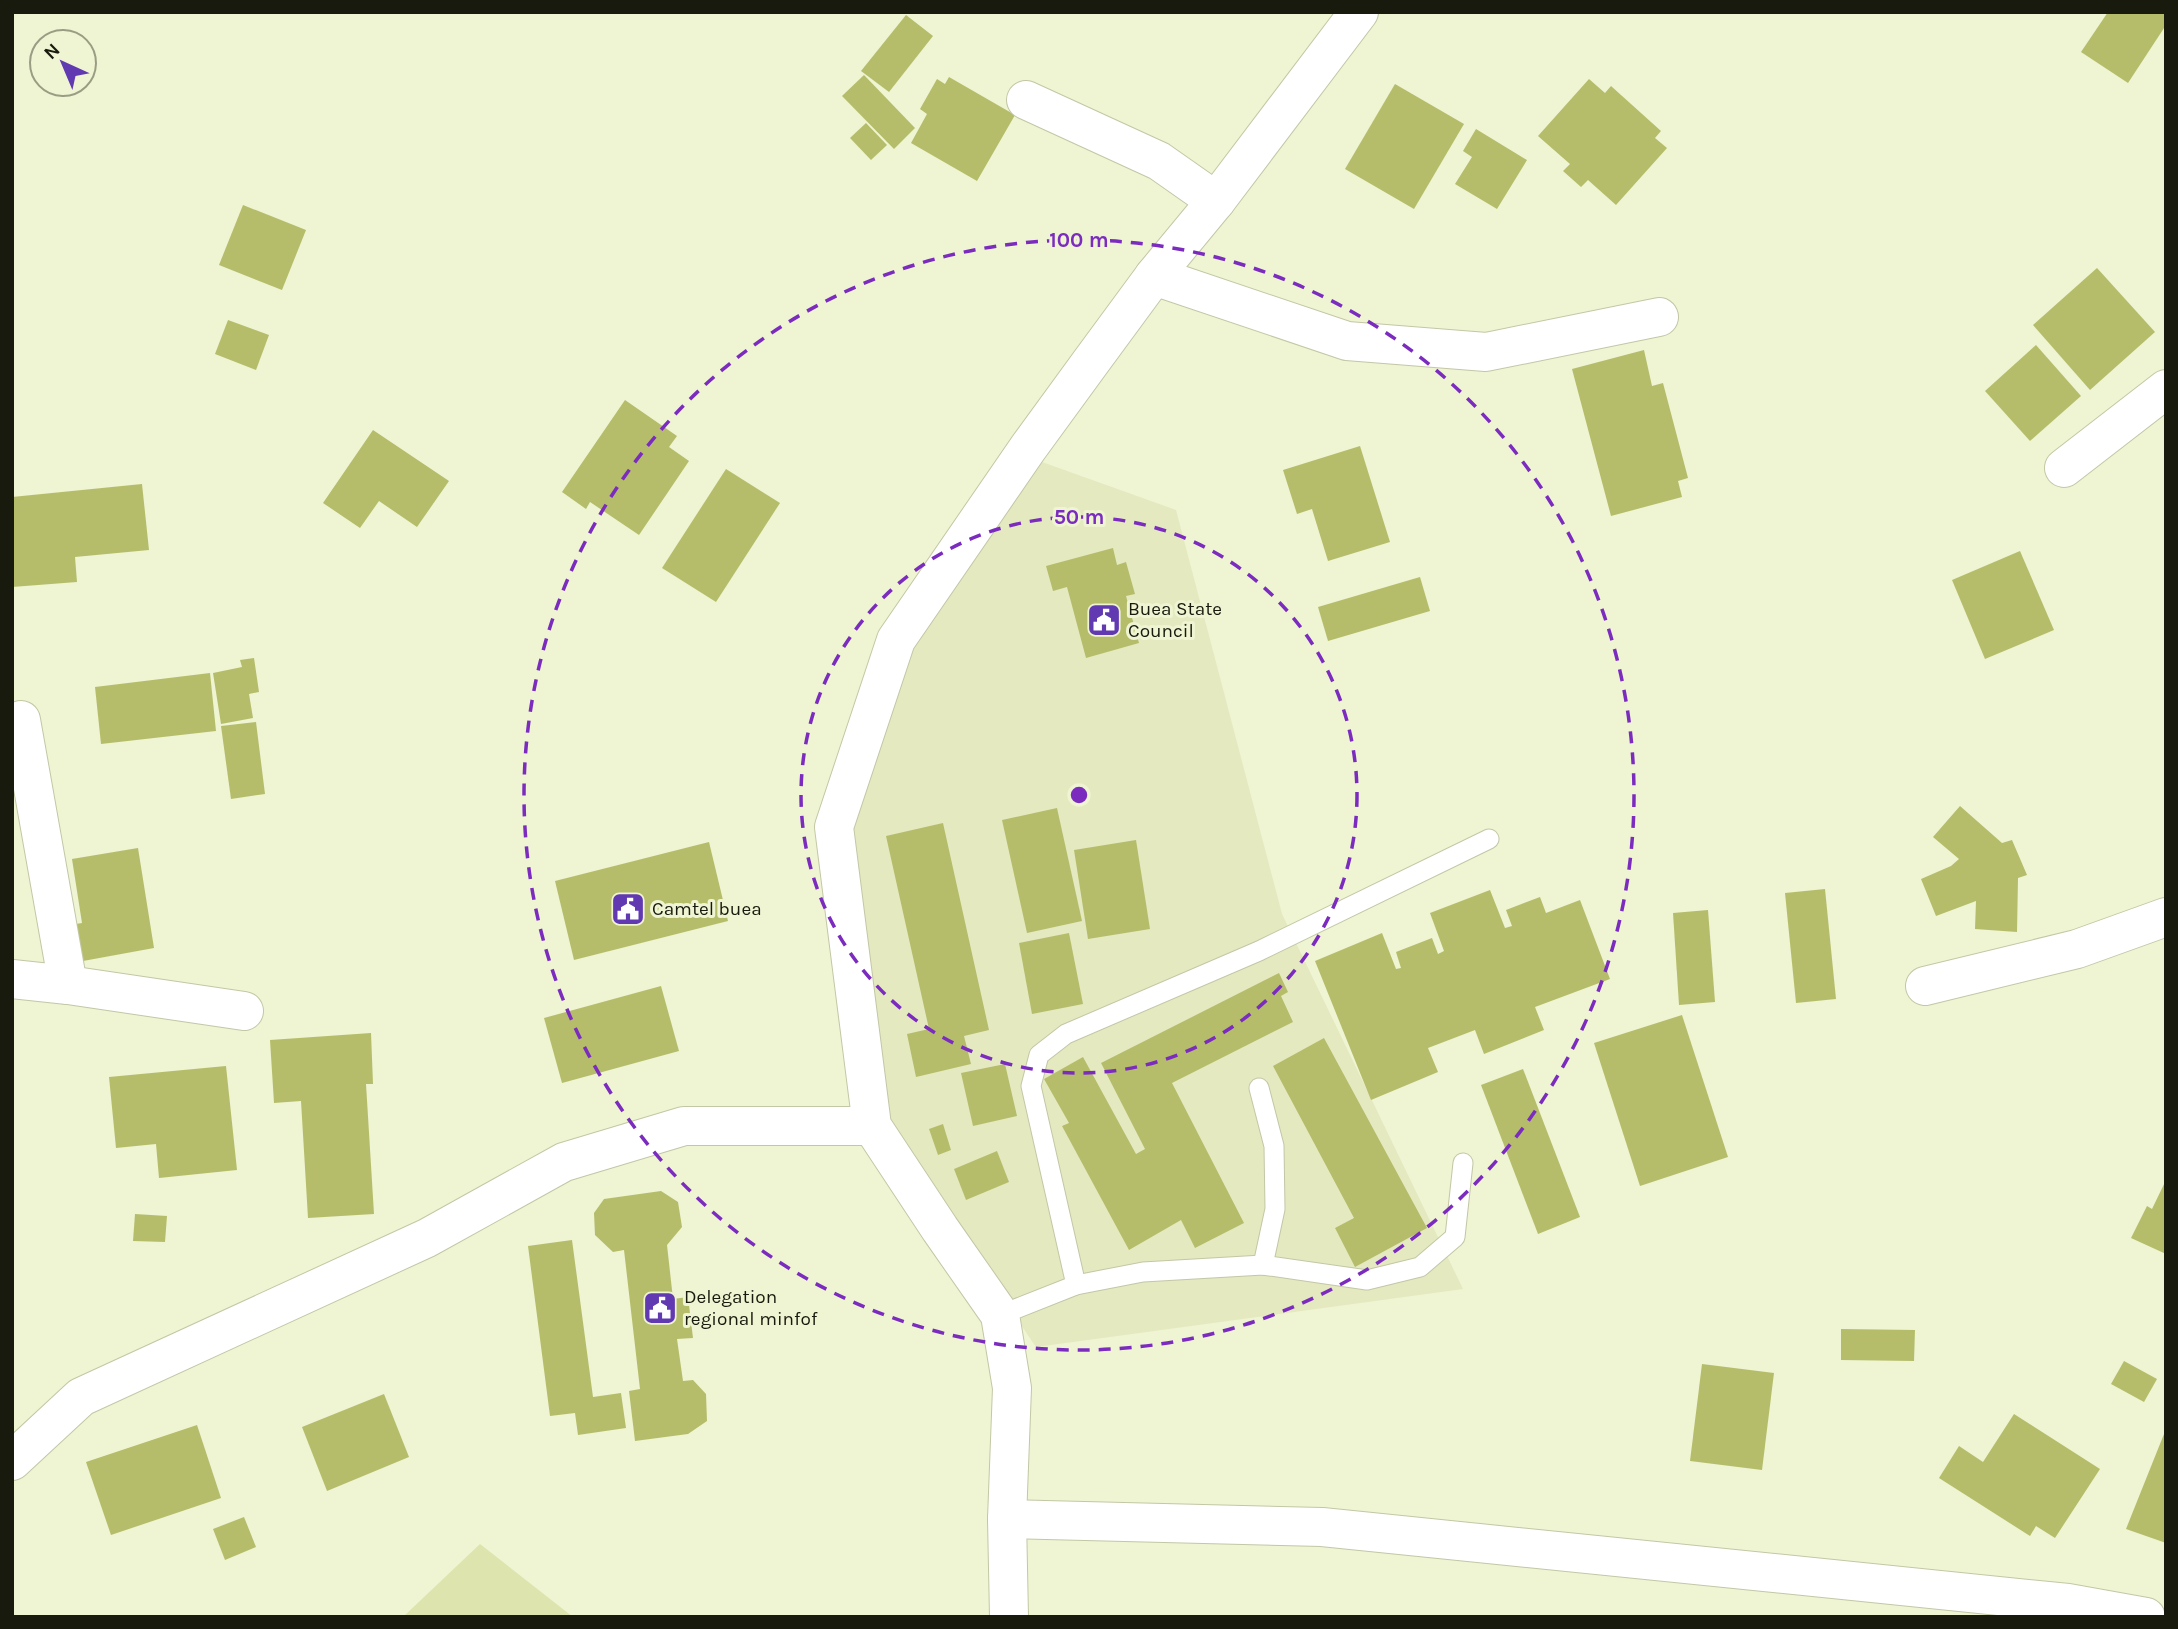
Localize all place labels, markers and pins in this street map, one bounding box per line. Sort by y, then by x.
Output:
place label: Buea State Council [1128,598,1222,642]
public building icon: Buea State Council [1085,601,1123,639]
centre of rings [1067,783,1091,807]
public building icon: Camtel buea [609,890,647,928]
place label: Camtel buea [652,898,762,920]
place label: Delegation regional minfof [684,1286,818,1330]
public building icon: Delegation regional minfof [641,1289,679,1327]

